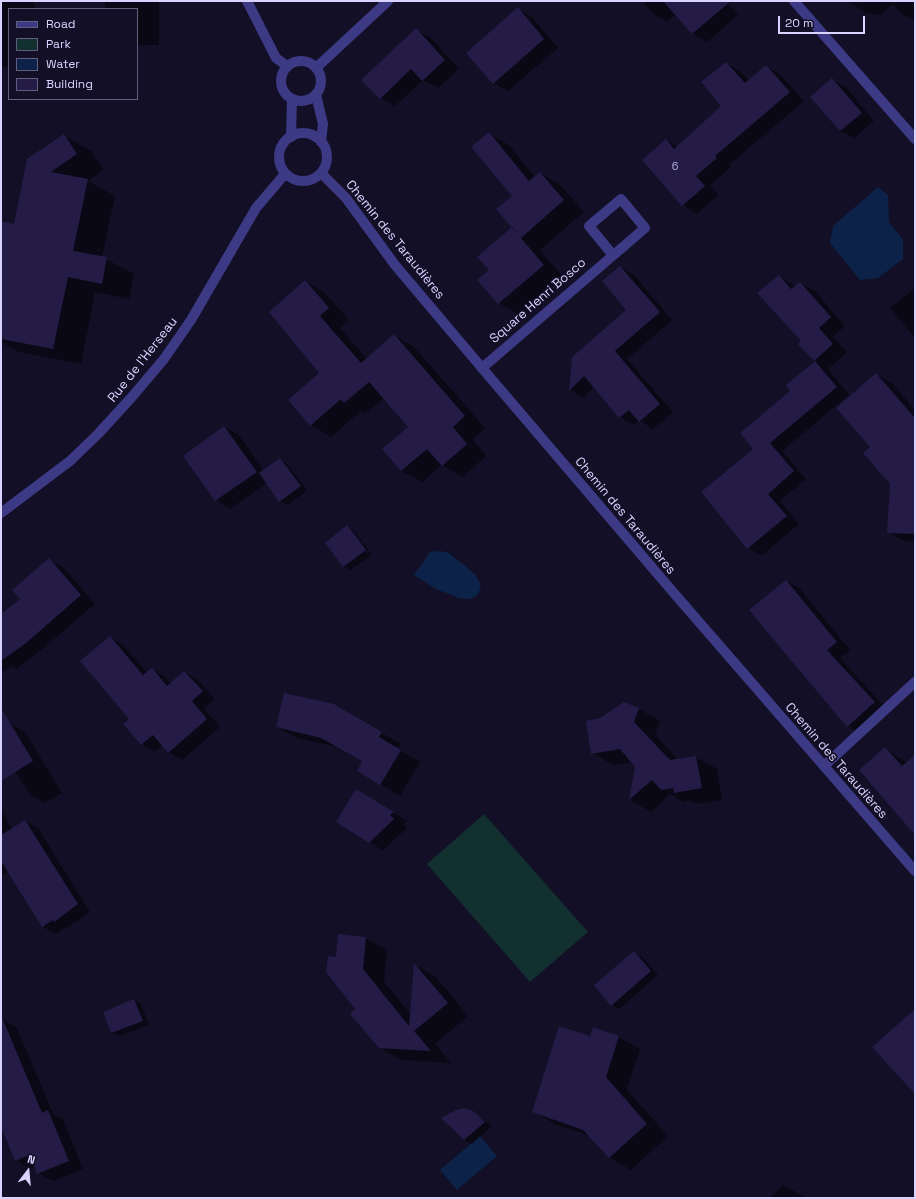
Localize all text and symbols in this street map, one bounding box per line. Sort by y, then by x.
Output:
legend [8,8,138,100]
scale bar [780,8,867,34]
text: 20 m [785,15,813,31]
text: Road [46,16,75,32]
text: Park [46,36,71,52]
text: Water [46,56,80,72]
text: Building [46,76,93,92]
house number: 6 [672,160,678,174]
street label: Chemin des Taraudières [342,177,448,303]
street label: Square Henri Bosco [487,255,589,347]
street label: Rue de l'Herseau [105,314,181,406]
street label: Chemin des Taraudières [571,454,679,578]
street label: Chemin des Taraudières [781,700,891,822]
north arrow [8,1151,48,1191]
text: N [26,1152,37,1167]

